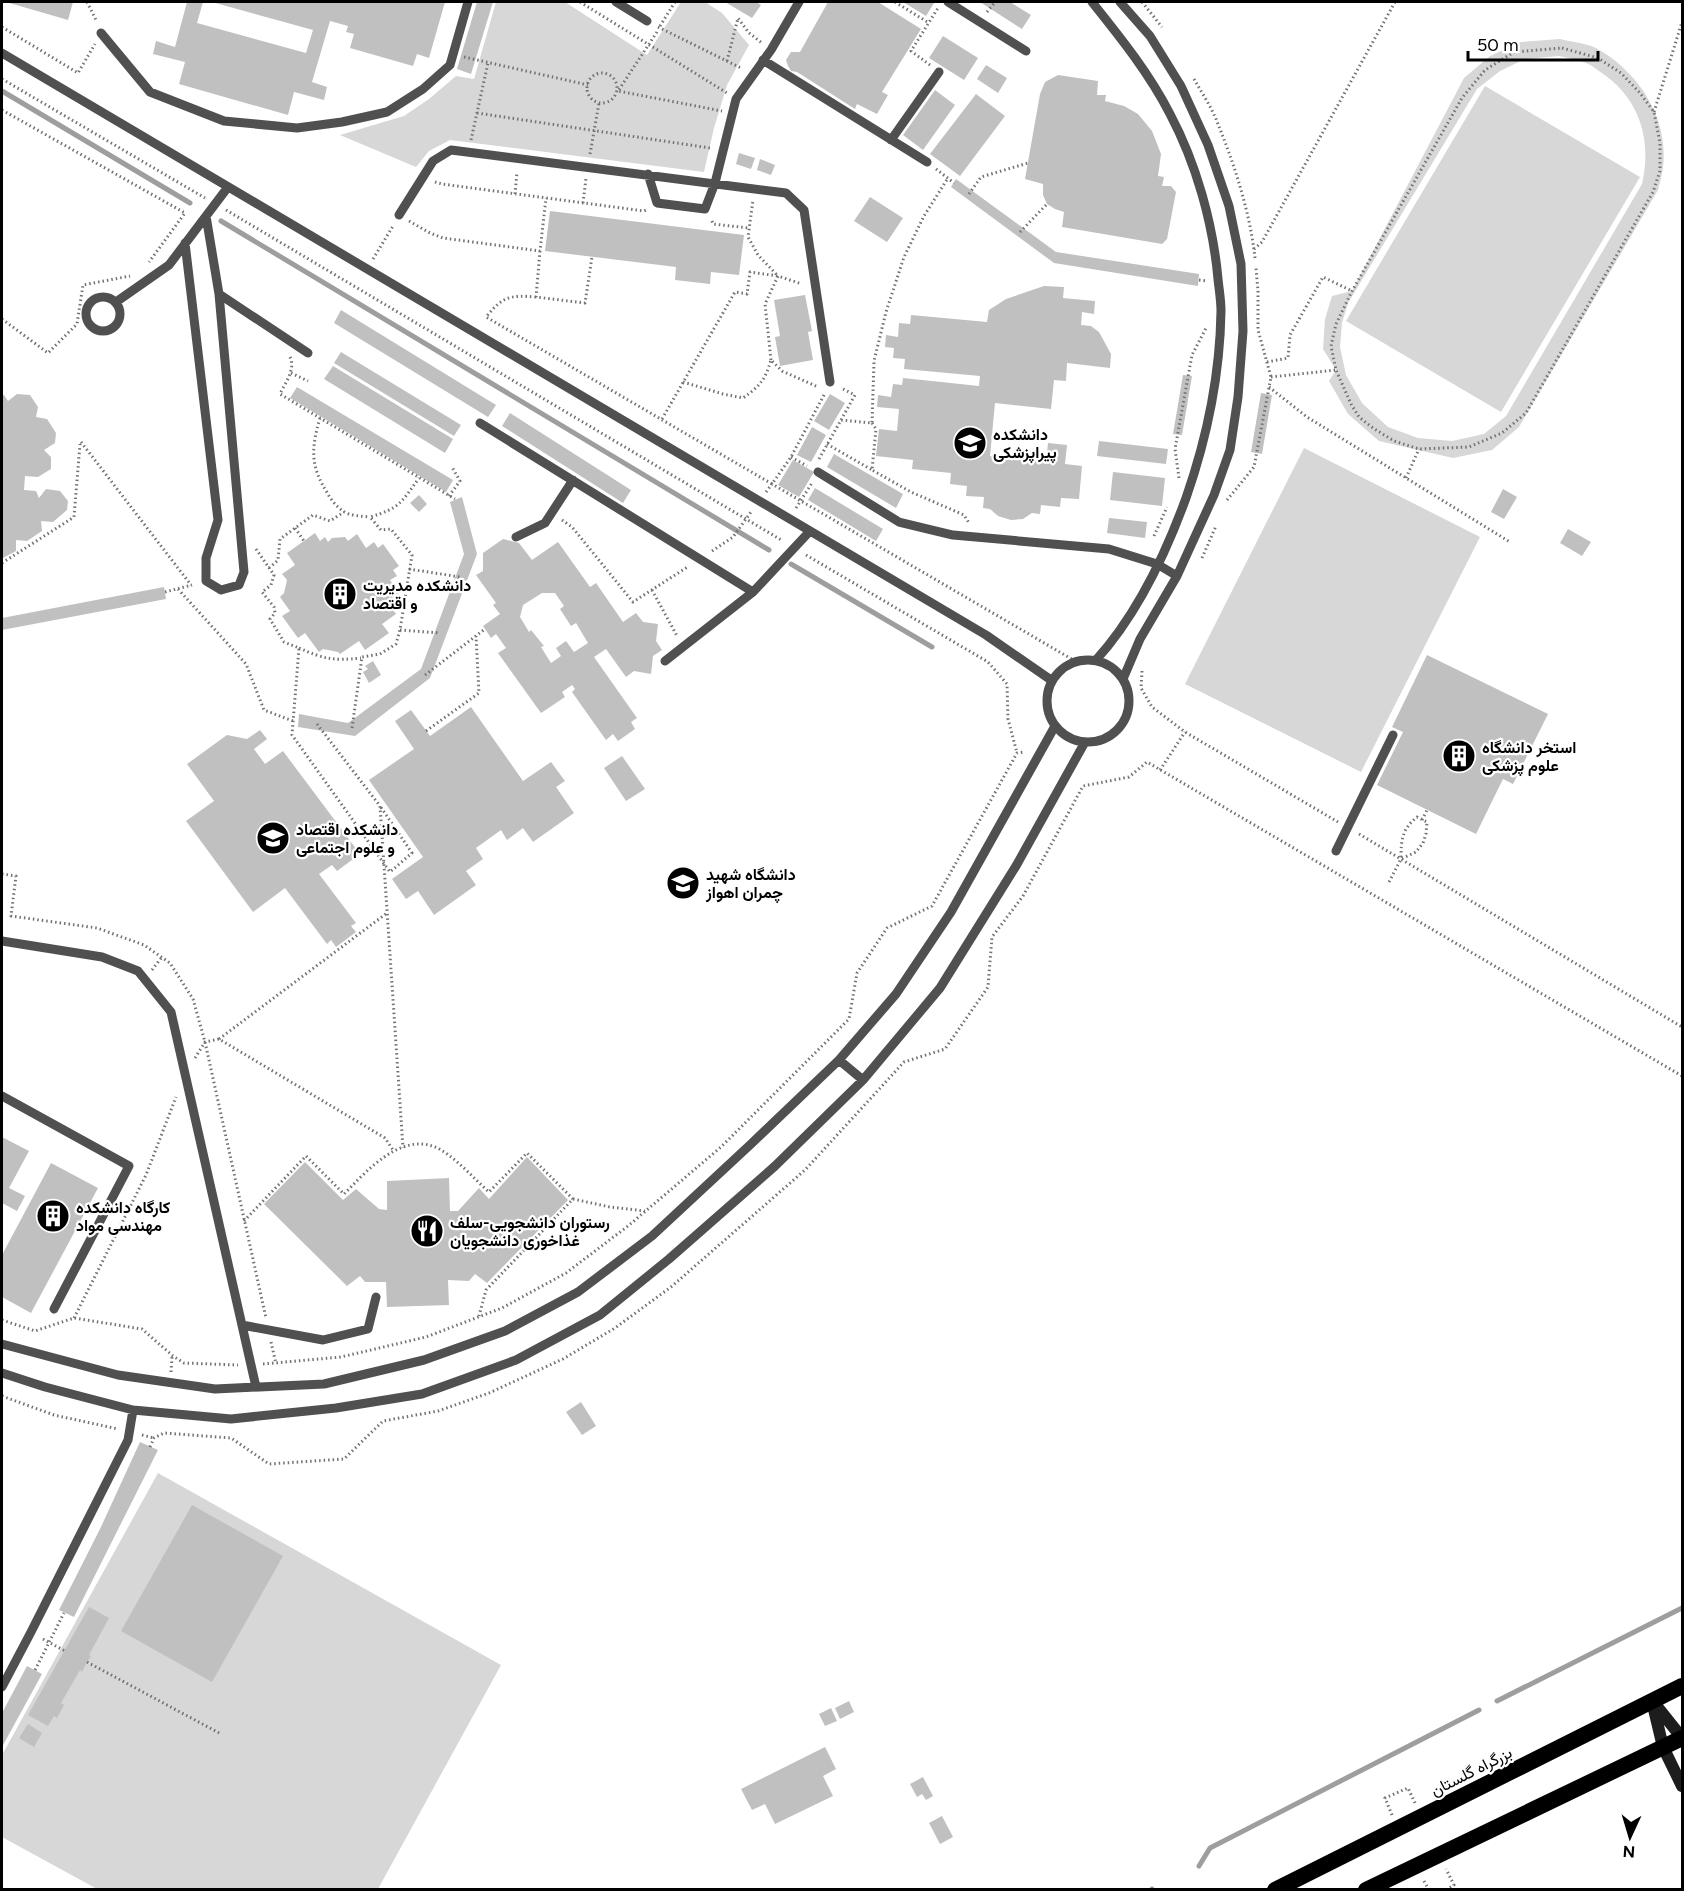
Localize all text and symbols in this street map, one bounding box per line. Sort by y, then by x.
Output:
scale bar [1468,24,1598,62]
text: 50 m [1477,34,1519,56]
school or university icon: دانشکده پیراپزشکی [952,425,988,461]
place label: دانشکده پیراپزشکی [993,425,1057,464]
building icon: دانشکده مدیریت و اقتصاد [322,576,358,612]
place label: دانشکده مدیریت و اقتصاد [363,576,471,614]
building icon: استخر دانشگاه علوم پزشکی [1441,738,1477,774]
place label: استخر دانشگاه علوم پزشکی [1482,738,1576,777]
school or university icon: دانشکده اقتصاد و علوم اجتماعی [255,820,291,856]
place label: دانشکده اقتصاد و علوم اجتماعی [296,820,398,858]
school or university icon: دانشگاه شهید چمران اهواز [665,865,701,901]
place label: دانشگاه شهید چمران اهواز [705,865,796,904]
building icon: کارگاه دانشکده مهندسی مواد [35,1198,71,1234]
place label: کارگاه دانشکده مهندسی مواد [76,1198,170,1236]
restaurant icon: رستوران دانشجویی-سلف غذاخوری دانشجویان [409,1213,445,1249]
place label: رستوران دانشجویی-سلف غذاخوری دانشجویان [450,1213,610,1251]
street label: بزرگراه گلستان [1427,1743,1516,1801]
north arrow [1600,1807,1660,1867]
text: N [1622,1842,1636,1861]

